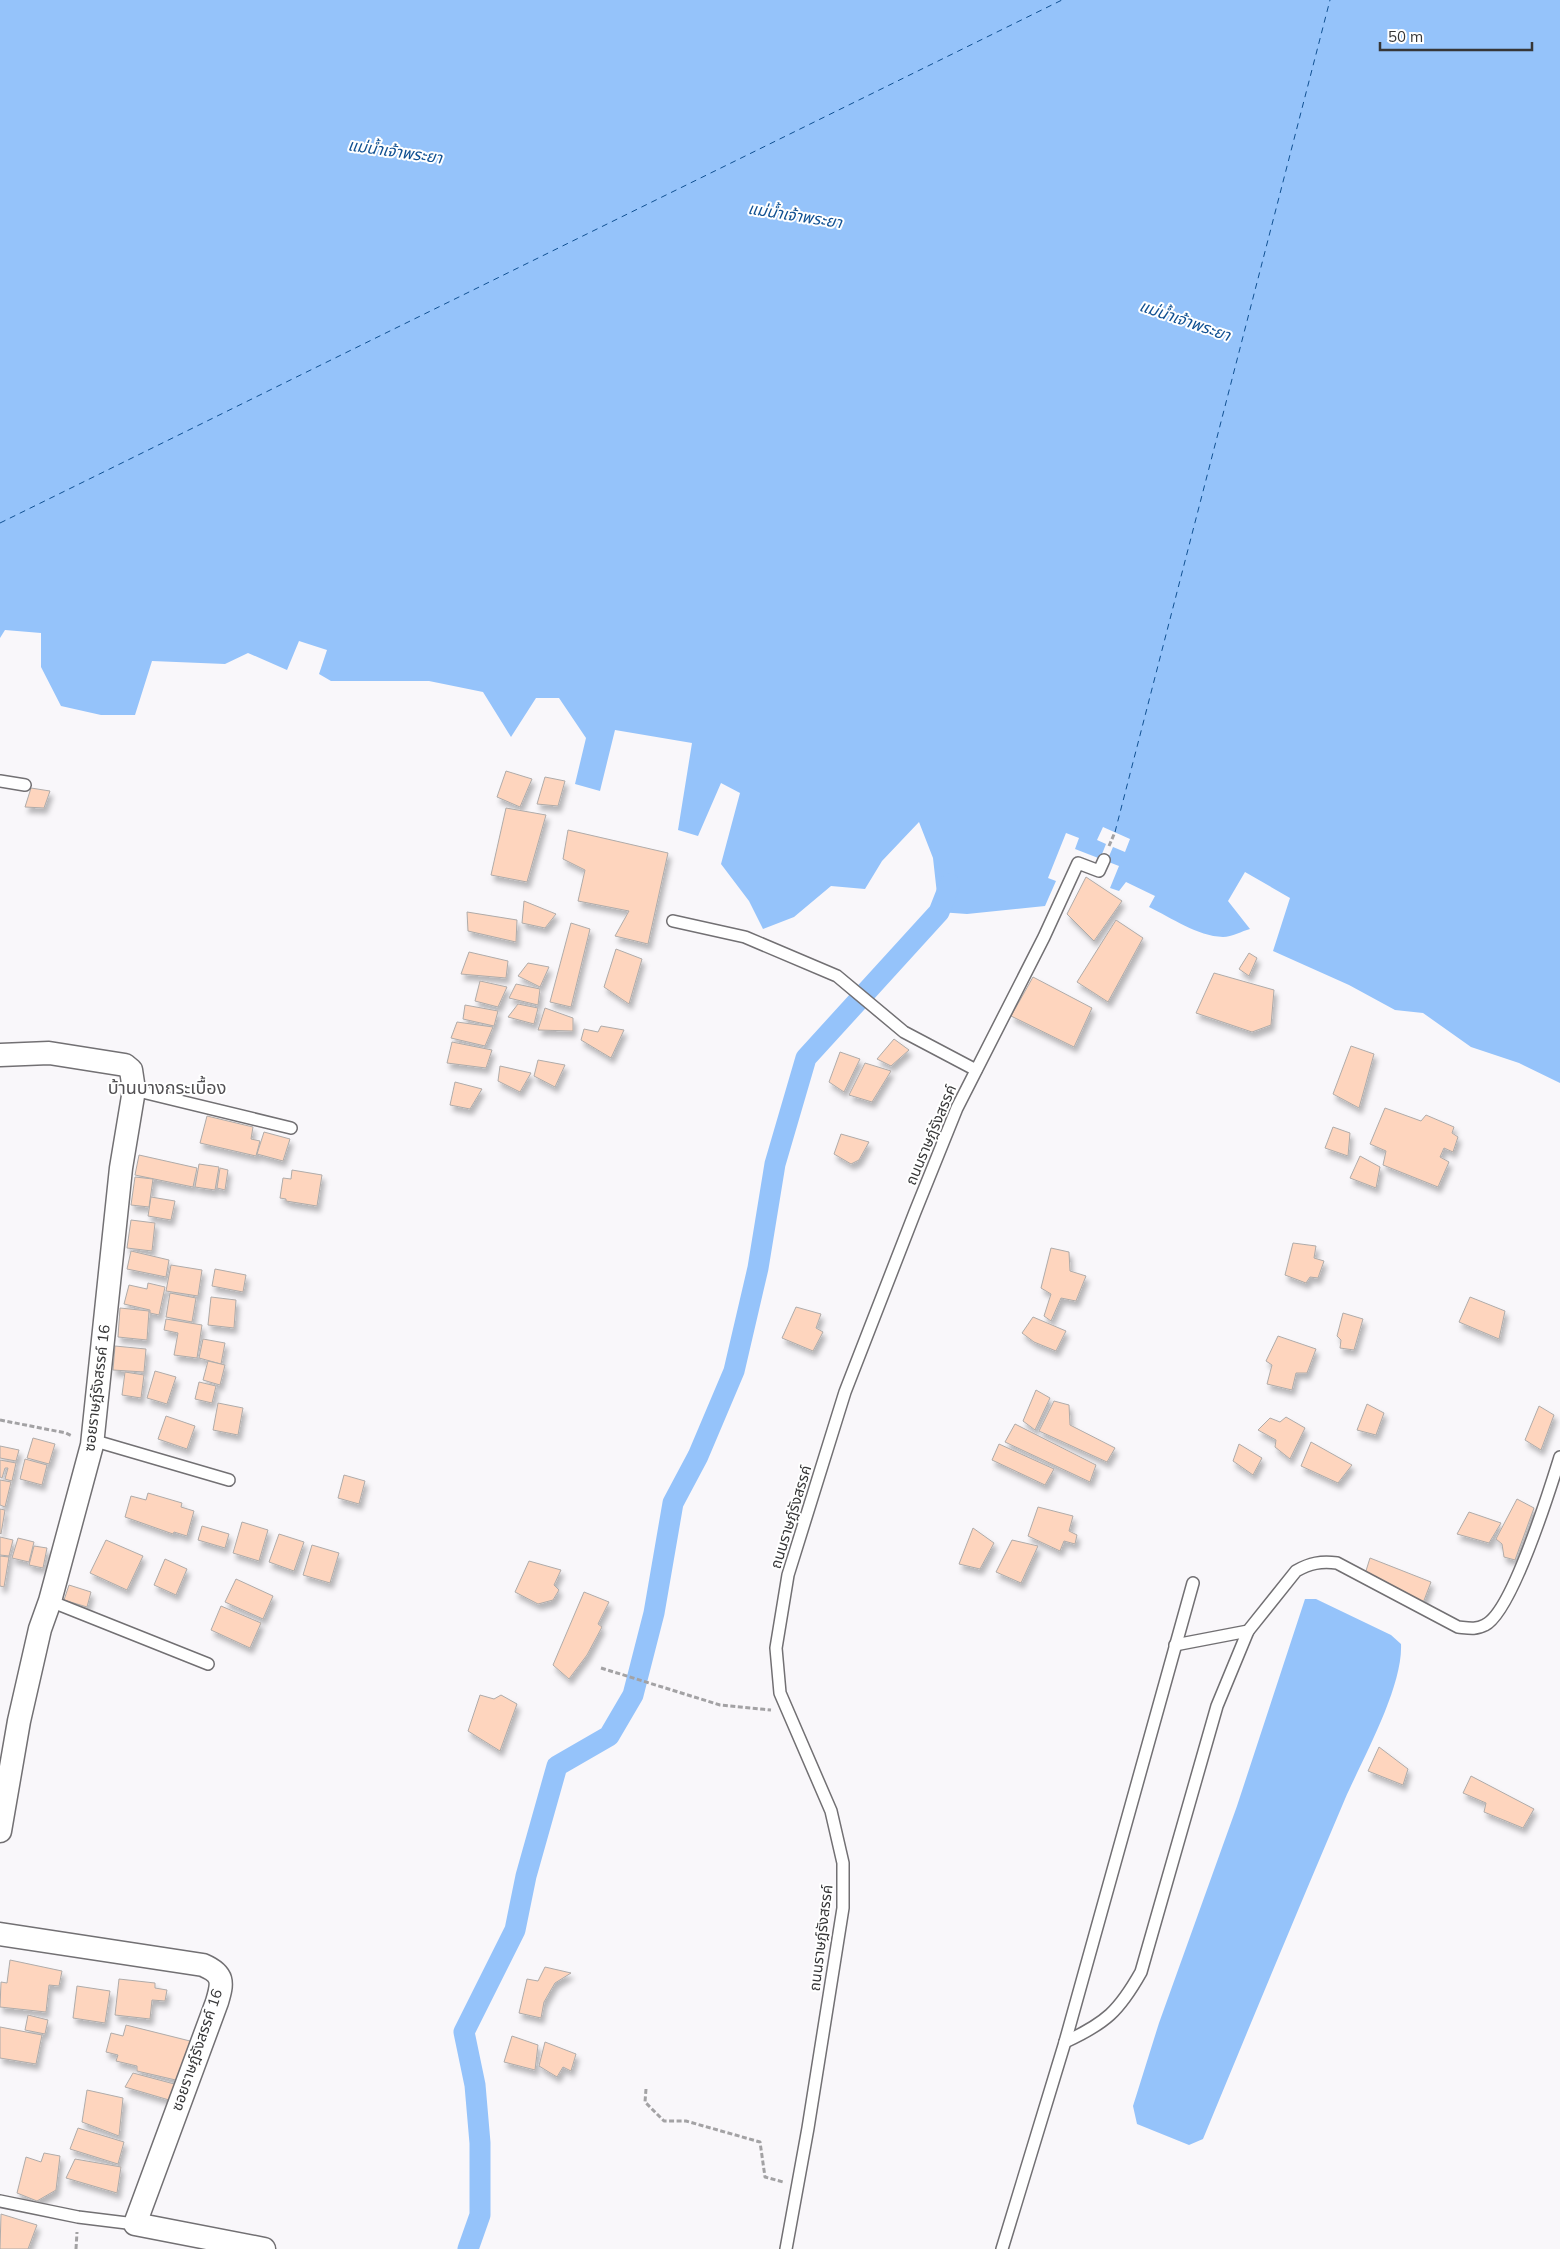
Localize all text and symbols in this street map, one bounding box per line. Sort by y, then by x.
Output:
scale bar [1380,20,1532,52]
text: 50 m [1388,27,1423,46]
water label: แม่น้ำเจ้าพระยา [347,134,445,168]
water label: แม่น้ำเจ้าพระยา [747,197,845,233]
water label: แม่น้ำเจ้าพระยา [1137,294,1235,345]
district label: บ้านบางกระเบื้อง [108,1075,226,1099]
street label: ถนนราษฎ์รังสรรค์ [901,1082,960,1188]
street label: ซอยราษฎ์รังสรรค์ 16 [79,1323,114,1452]
street label: ถนนราษฎ์รังสรรค์ [766,1463,815,1571]
street label: ถนนราษฎ์รังสรรค์ [805,1884,836,1992]
street label: ซอยราษฎ์รังสรรค์ 16 [167,1986,226,2113]

